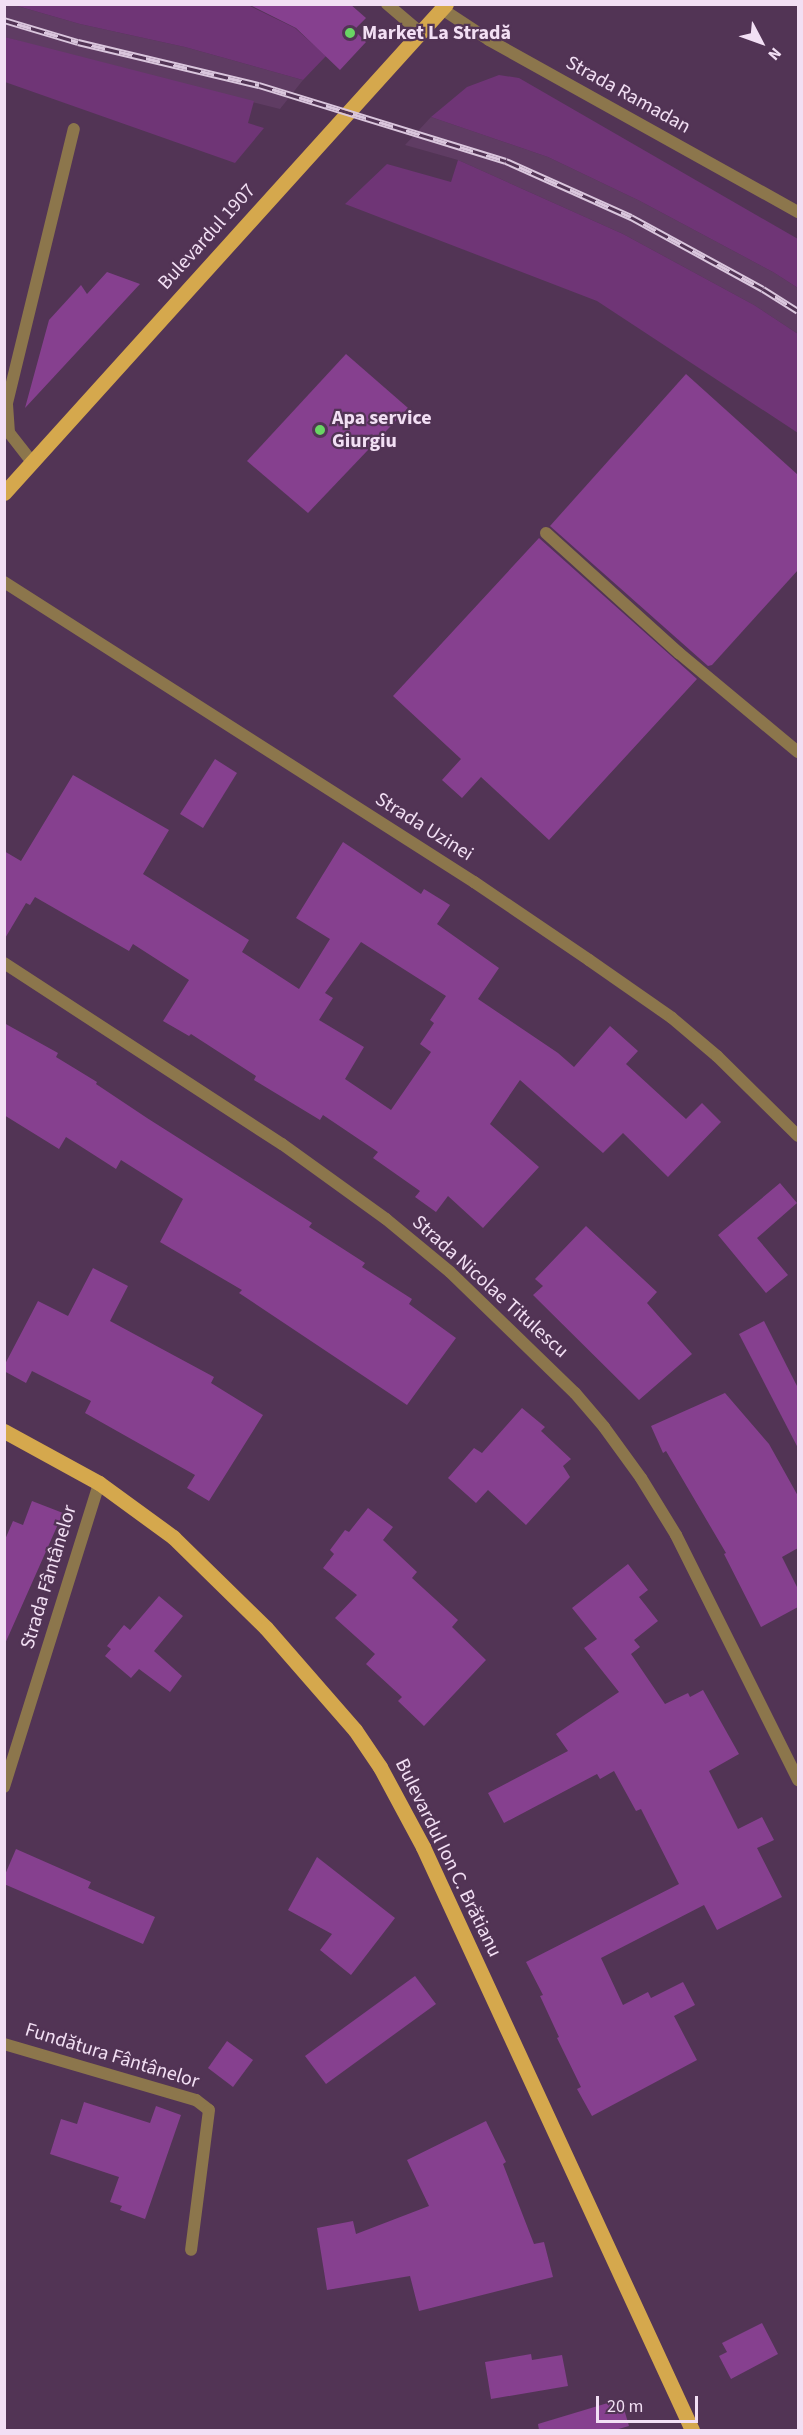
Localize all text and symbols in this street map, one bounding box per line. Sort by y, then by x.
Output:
north arrow [731,12,791,72]
place label: Market La Stradă [362,21,511,45]
marker: Market La Stradă [343,26,357,40]
text: N [763,43,786,65]
street label: Strada Ramadan [561,51,695,139]
street label: Bulevardul 1907 [153,179,261,295]
place label: Apa service Giurgiu [332,406,432,453]
marker: Apa service Giurgiu [313,423,327,437]
street label: Strada Uzinei [371,787,477,867]
street label: Strada Nicolae Titulescu [407,1211,573,1363]
street label: Strada Fântânelor [16,1502,82,1652]
street label: Bulevardul Ion C. Brătianu [390,1755,506,1961]
street label: Fundătura Fântânelor [22,2018,202,2094]
scale bar [599,2384,701,2422]
text: 20 m [607,2394,643,2419]

